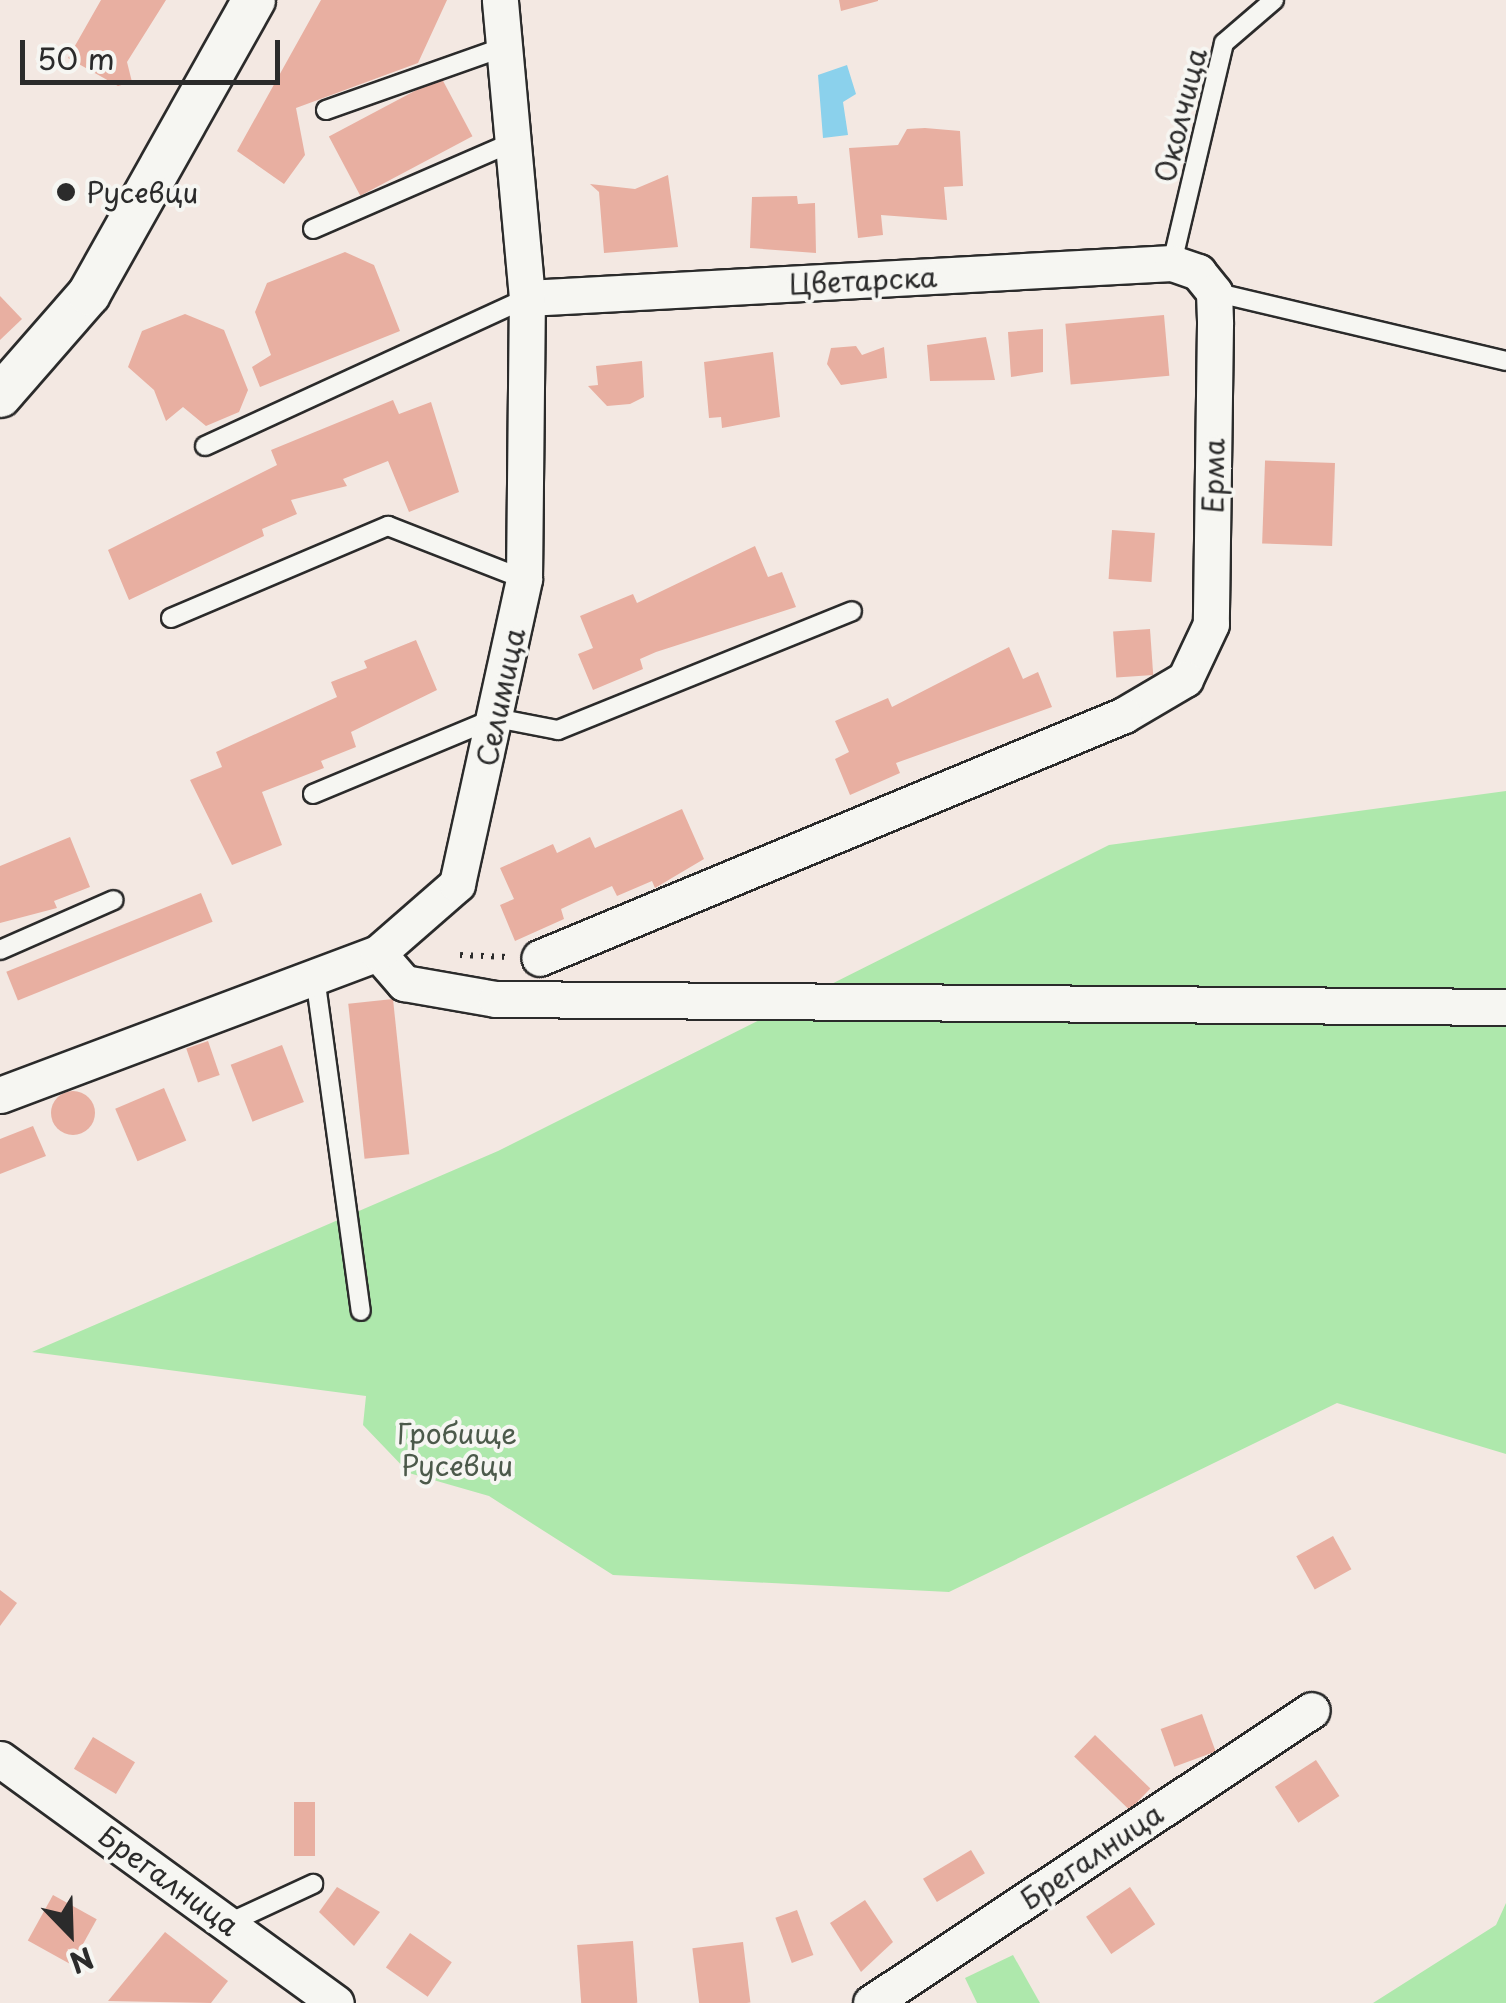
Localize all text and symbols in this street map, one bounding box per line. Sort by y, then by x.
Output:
scale bar [25,20,285,82]
text: 50 m [37,35,115,80]
street label: Околчица [1147,44,1213,186]
place label: Русевци [86,175,198,209]
marker: Русевци [55,181,77,203]
street label: Цветарска [788,259,938,301]
street label: Ерма [1196,438,1230,514]
street label: Селимица [469,625,531,769]
park label: Гробище Русевци [397,1416,517,1482]
street label: Брегалница [1013,1796,1169,1916]
street label: Брегалница [92,1818,246,1942]
north arrow [20,1883,120,1983]
text: N [63,1937,101,1985]

